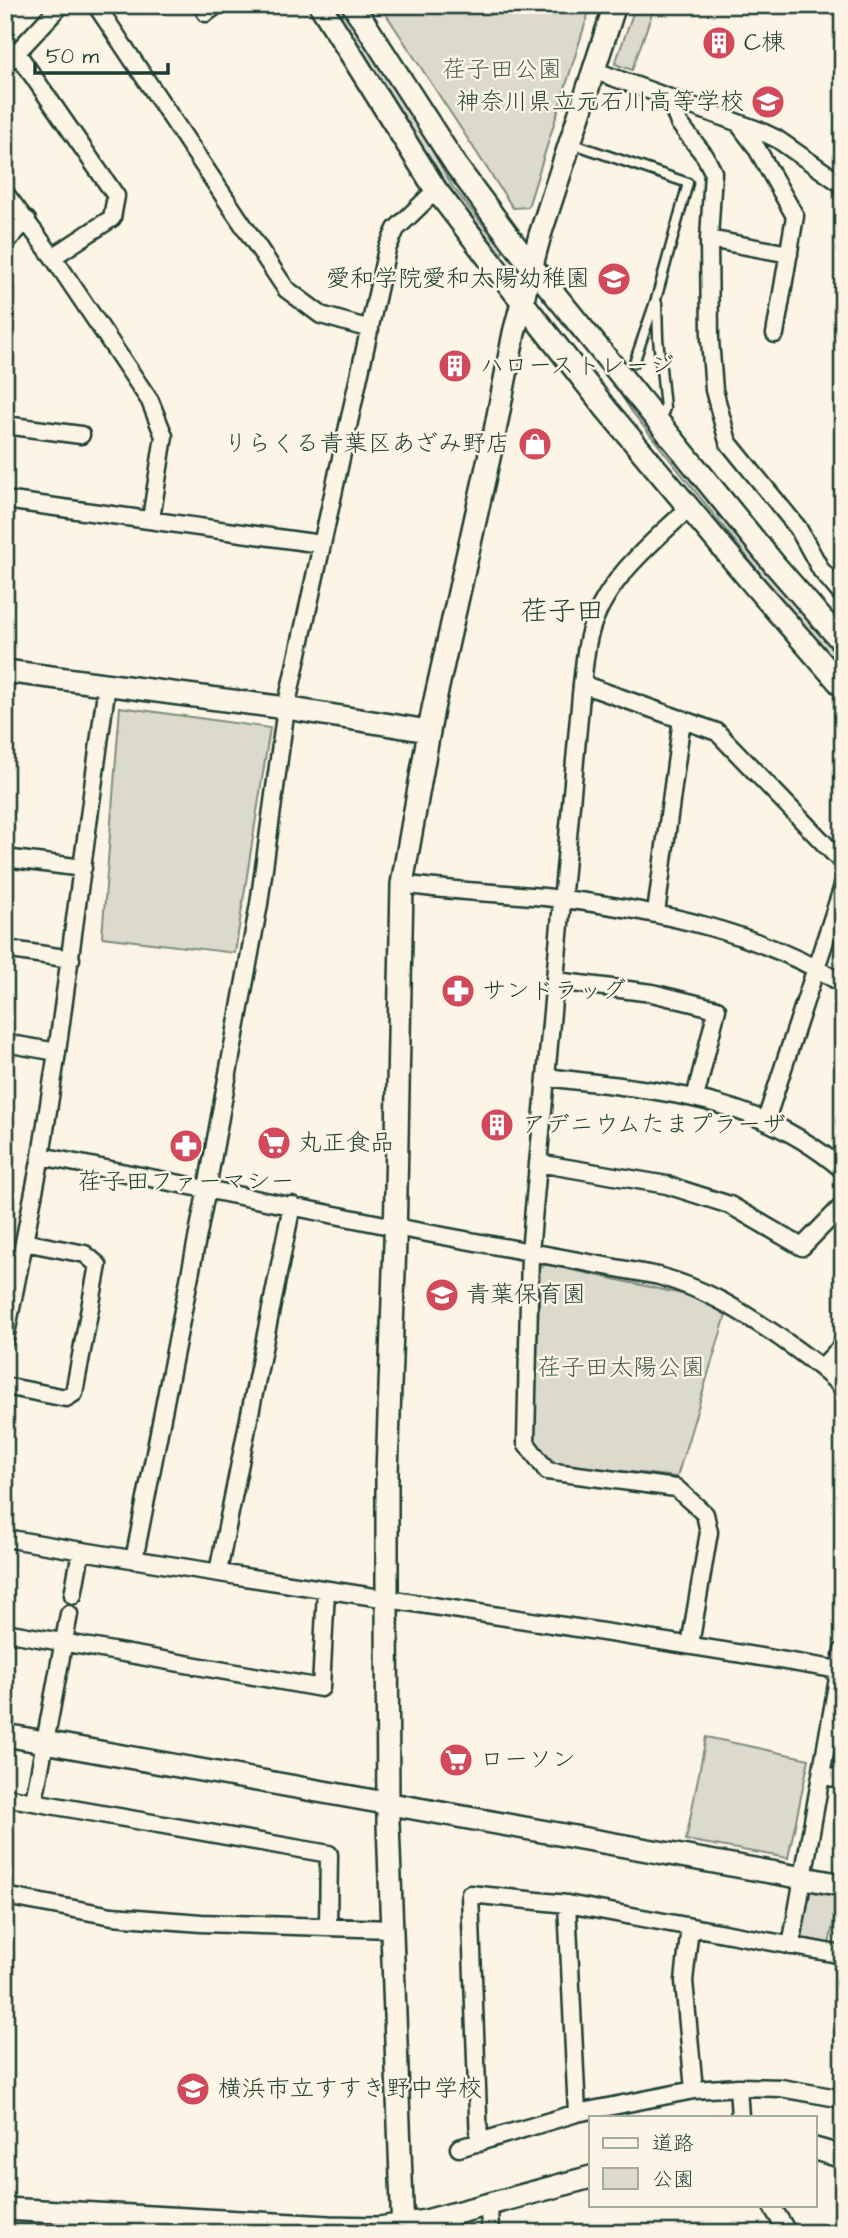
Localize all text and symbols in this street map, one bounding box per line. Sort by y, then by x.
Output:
building icon: C棟 [700,24,738,62]
place label: C棟 [744,26,785,60]
scale bar [35,32,168,76]
text: 50 m [46,42,100,71]
park label: 荏子田公園 [442,53,562,87]
school or university icon: 神奈川県立元石川高等学校 [749,83,787,121]
place label: 神奈川県立元石川高等学校 [456,85,744,119]
school or university icon: 愛和学院愛和太陽幼稚園 [595,260,633,298]
place label: 愛和学院愛和太陽幼稚園 [326,262,590,296]
building icon: ハローストレージ [436,347,474,385]
place label: ハローストレージ [480,349,674,383]
shop icon: りらくる青葉区あざみ野店 [516,425,554,463]
place label: りらくる青葉区あざみ野店 [223,427,510,461]
district label: 荏子田 [520,592,604,631]
pharmacy icon: サンドラッグ [439,972,477,1010]
place label: サンドラッグ [482,974,626,1008]
building icon: アデニウムたまプラーザ [478,1106,516,1144]
place label: アデニウムたまプラーザ [522,1108,786,1142]
supermarket icon: 丸正食品 [255,1124,293,1162]
place label: 丸正食品 [298,1126,394,1160]
pharmacy icon: 荏子田ファーマシー [167,1127,205,1165]
place label: 荏子田ファーマシー [78,1165,294,1199]
school or university icon: 青葉保育園 [423,1276,461,1314]
place label: 青葉保育園 [466,1278,586,1312]
park label: 荏子田太陽公園 [537,1351,705,1385]
supermarket icon: ローソン [437,1741,475,1779]
place label: ローソン [480,1743,576,1777]
school or university icon: 横浜市立すすき野中学校 [174,2070,212,2108]
place label: 横浜市立すすき野中学校 [218,2072,482,2106]
legend [589,2116,816,2206]
text: 道路 [652,2129,694,2158]
text: 公園 [652,2165,694,2194]

